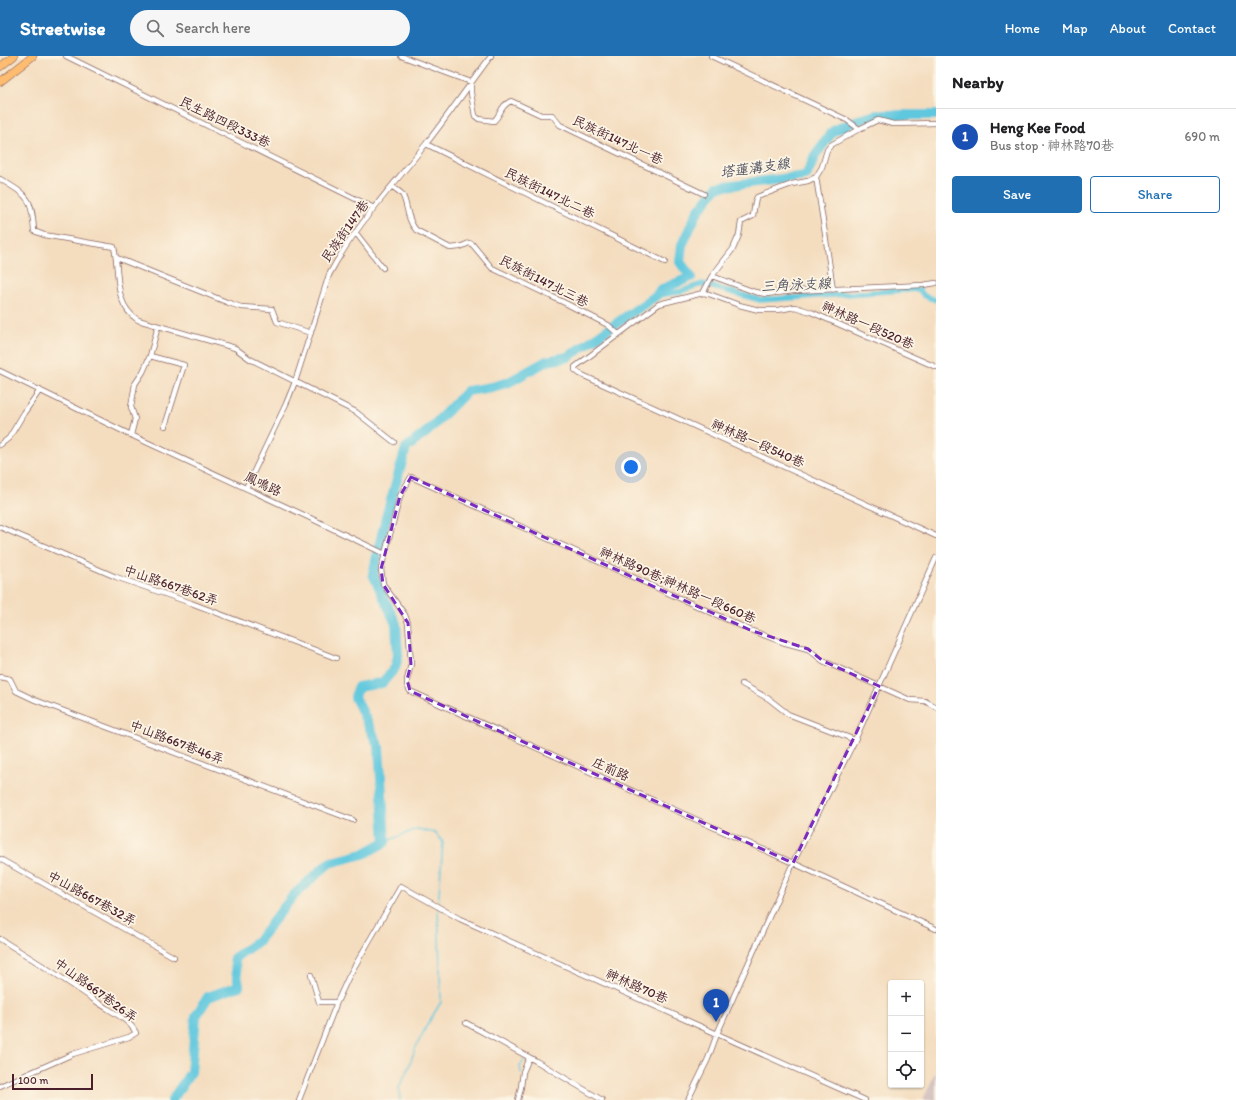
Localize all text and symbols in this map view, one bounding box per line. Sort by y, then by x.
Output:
search box [130,10,410,46]
text: Streetwise [20,17,106,40]
icon: search [144,17,166,39]
text: Search here [176,19,251,37]
text: Home [1005,20,1040,37]
text: Map [1062,20,1088,37]
text: About [1110,20,1146,37]
text: Contact [1168,20,1216,37]
text: Nearby [952,72,1004,92]
street label: 民生路四段333巷 [177,94,273,150]
street label: 民族街147北一巷 [570,112,666,168]
text: Heng Kee Food [990,119,1085,137]
text: 1 [962,129,968,144]
text: 690 m [1184,129,1220,144]
text: Bus stop · 神林路70巷 [990,138,1114,153]
water label: 塔蓮溝支線 [719,155,792,181]
street label: 民族街147北二巷 [503,165,597,221]
button: Save [952,176,1082,213]
button: Share [1090,176,1220,213]
street label: 民族街147巷 [318,197,372,265]
street label: 民族街147北三巷 [497,252,591,310]
water label: 三角泳支線 [761,275,832,295]
street label: 神林路一段520巷 [819,298,917,352]
street label: 神林路一段540巷 [709,416,807,470]
your location [621,457,641,477]
street label: 鳳鳴路 [242,469,284,499]
street label: 神林路90巷;神林路一段660巷 [597,544,759,626]
street label: 中山路667巷62弄 [122,562,220,608]
street label: 中山路667巷46弄 [128,717,226,767]
street label: 庄前路 [590,754,632,784]
street label: 中山路667巷32弄 [45,867,139,929]
street label: 中山路667巷26弄 [52,955,140,1025]
street label: 神林路70巷 [604,966,670,1006]
map controls [888,980,924,1088]
button: + [888,980,924,1016]
pin: 1 [703,989,729,1022]
button: − [888,1016,924,1052]
button: locate [888,1052,924,1088]
scale bar [12,1072,93,1091]
text: 100 m [18,1074,48,1087]

